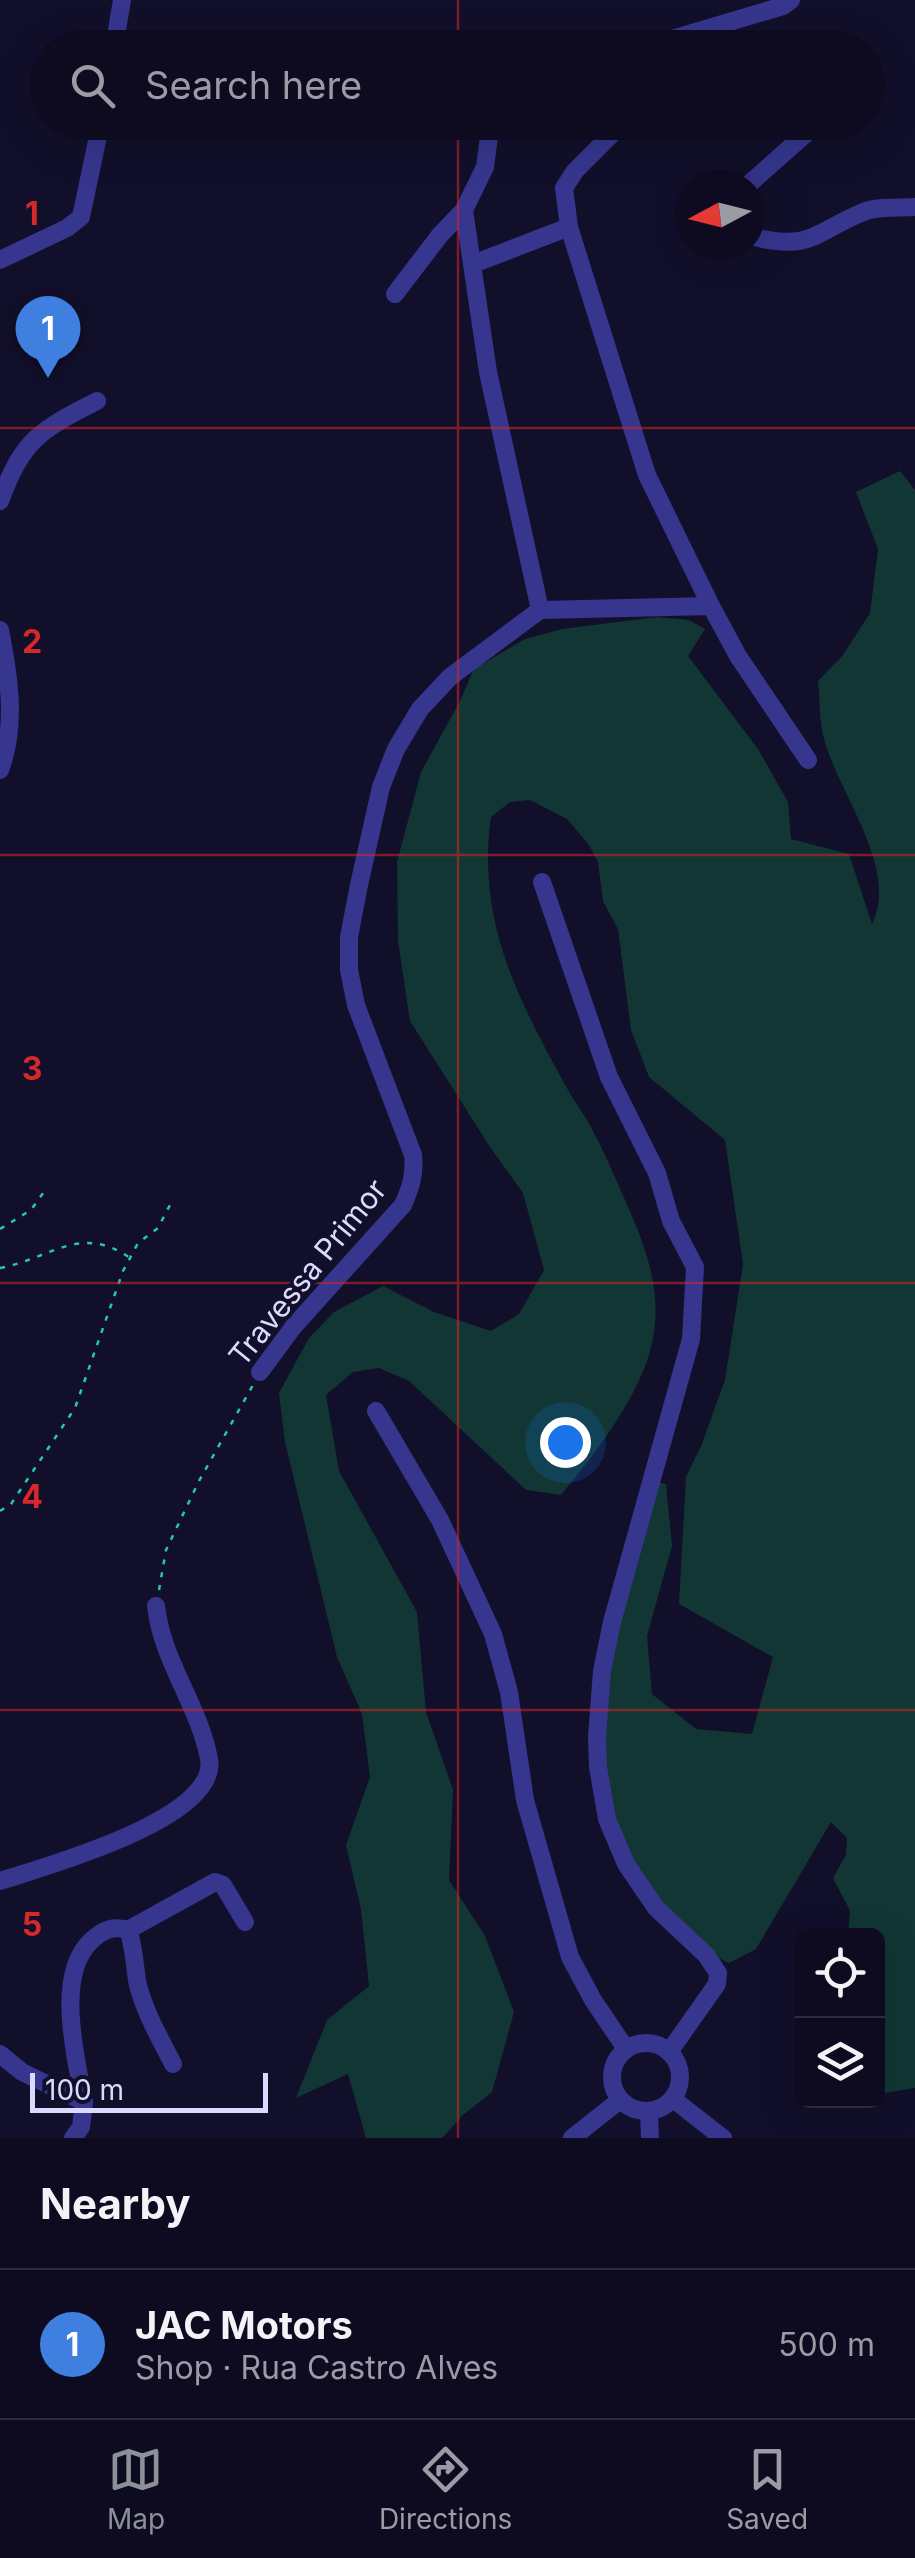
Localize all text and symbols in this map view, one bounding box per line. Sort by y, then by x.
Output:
search box [30,30,885,140]
icon: search [65,58,120,113]
text: Search here [145,62,362,108]
north arrow [675,170,765,260]
text: 1 [25,194,39,233]
pin: 1 [15,296,80,378]
text: 2 [22,622,42,661]
text: 3 [22,1049,42,1088]
street label: Travessa Primor [221,1172,394,1373]
your location [540,1417,591,1468]
text: 4 [21,1477,43,1516]
text: 5 [22,1905,42,1944]
map controls [795,1928,885,2108]
button: locate [795,1928,885,2018]
button: layers [795,2018,885,2108]
scale bar [30,2068,268,2112]
text: 100 m [45,2073,124,2107]
text: Nearby [40,2178,191,2229]
text: JAC Motors [135,2302,353,2348]
text: 1 [66,2325,79,2364]
text: 500 m [778,2325,875,2364]
text: Shop · Rua Castro Alves [135,2348,498,2387]
tab: Map [107,2442,165,2536]
tab: Directions [379,2442,512,2536]
tab: Saved [726,2442,808,2536]

